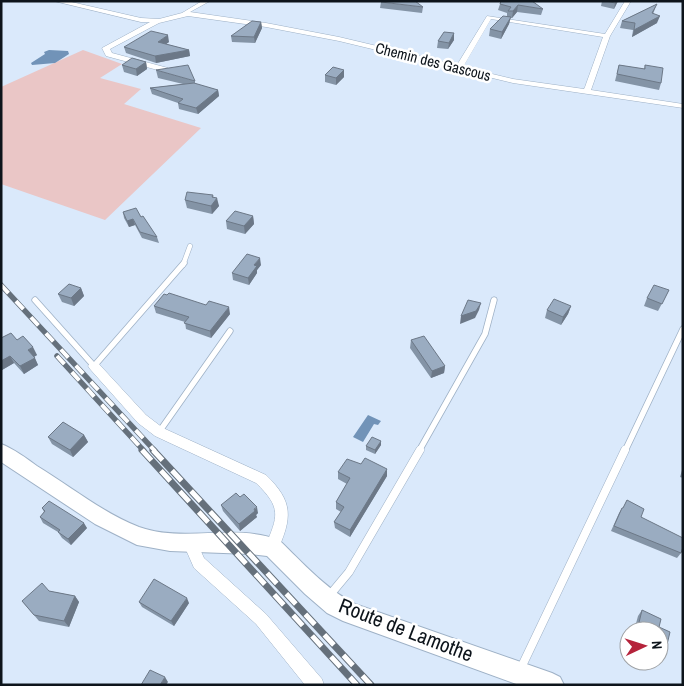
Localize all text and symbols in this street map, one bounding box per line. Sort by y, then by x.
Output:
street label: Chemin des Gascous [373,37,493,86]
street label: Route de Lamothe [335,591,478,668]
north arrow [619,621,669,671]
text: N [648,640,666,650]

